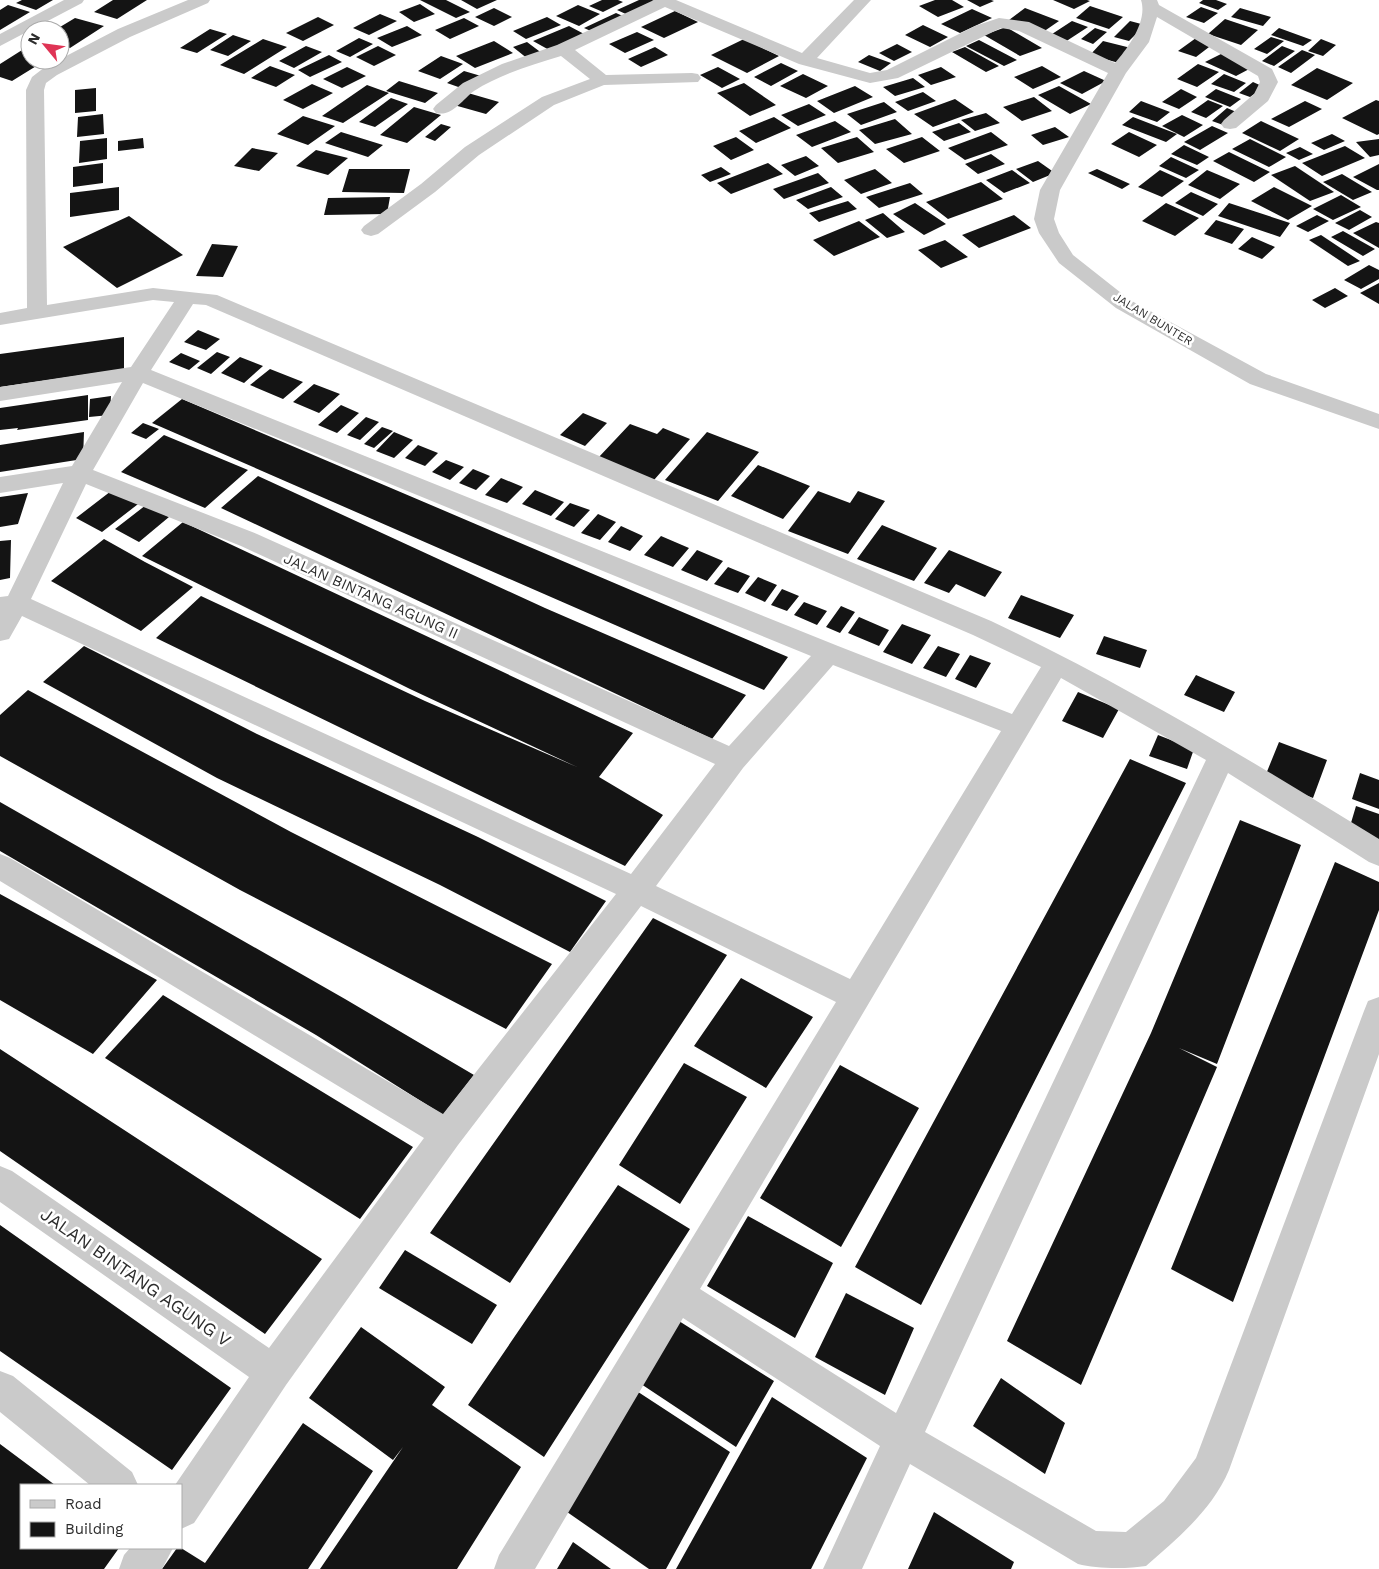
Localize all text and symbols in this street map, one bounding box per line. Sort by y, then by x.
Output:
north arrow [20,20,70,70]
text: N [24,30,43,47]
street label: JALAN BUNTER [1111,290,1195,348]
street label: JALAN BINTANG AGUNG II [281,549,461,643]
street label: JALAN BINTANG AGUNG V [37,1203,235,1351]
legend [20,1484,182,1549]
text: Road [65,1495,102,1513]
text: Building [65,1520,123,1538]

